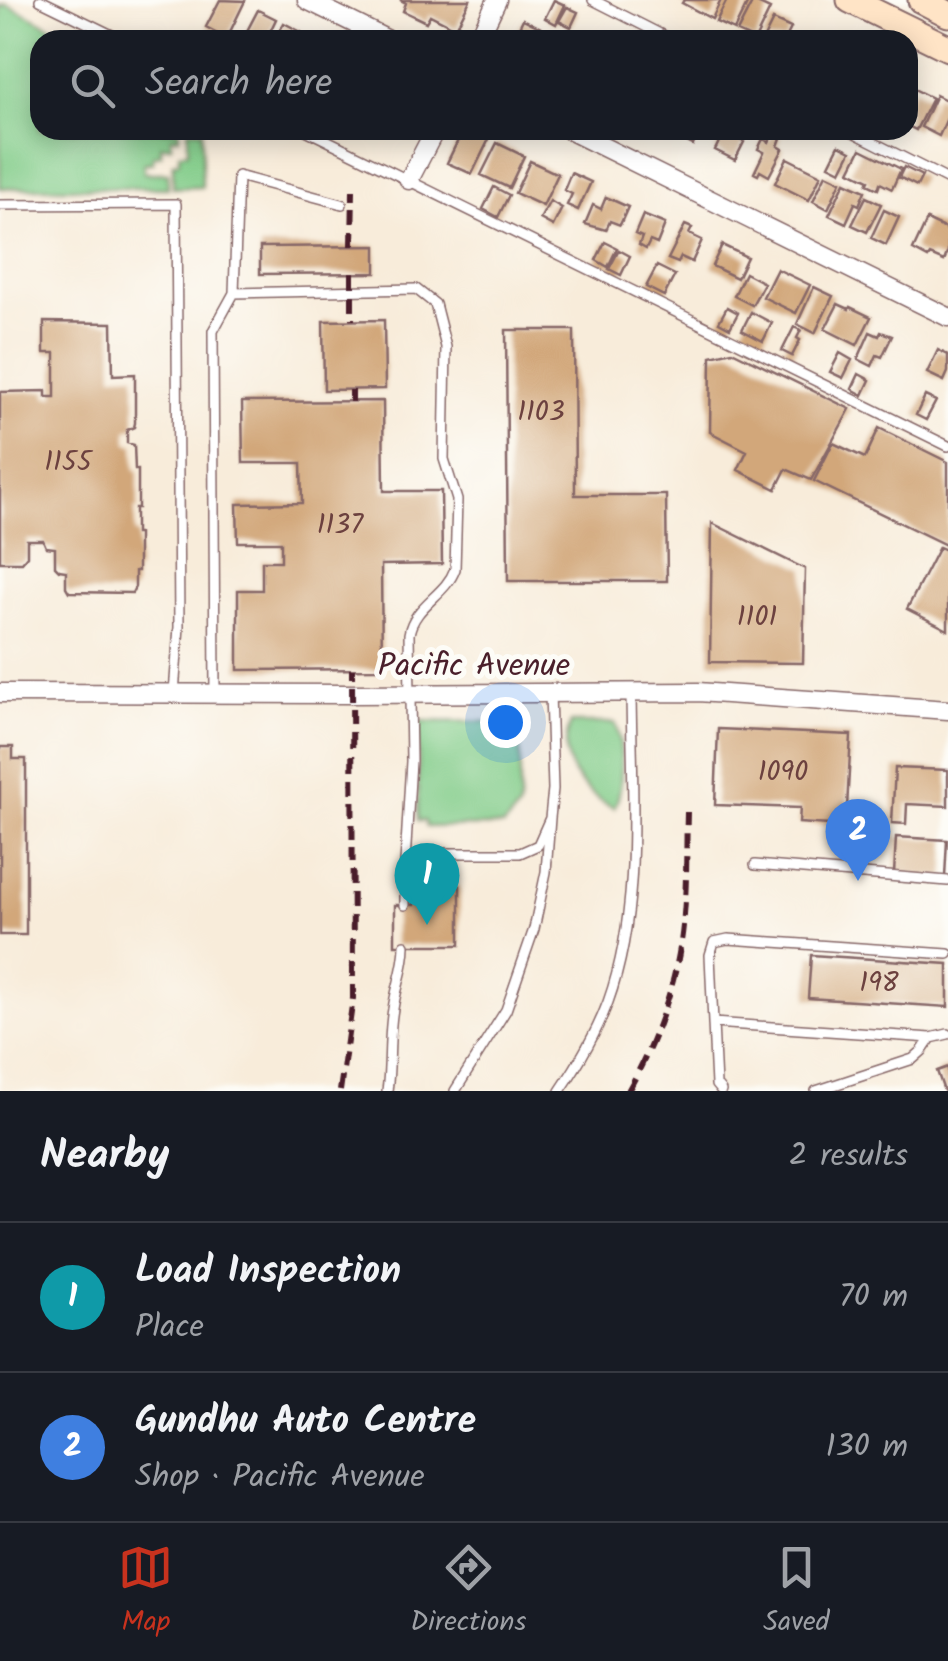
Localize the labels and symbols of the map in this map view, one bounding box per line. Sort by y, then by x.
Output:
house number: 1103 [517,390,565,435]
house number: 1155 [44,440,94,485]
house number: 1137 [317,503,364,548]
house number: 1101 [737,595,777,640]
street label: Pacific Avenue [378,641,570,692]
your location [480,697,531,748]
house number: 1090 [758,750,808,795]
pin: 2 [826,798,890,881]
pin: 1 [394,842,460,925]
house number: 198 [859,961,899,1006]

